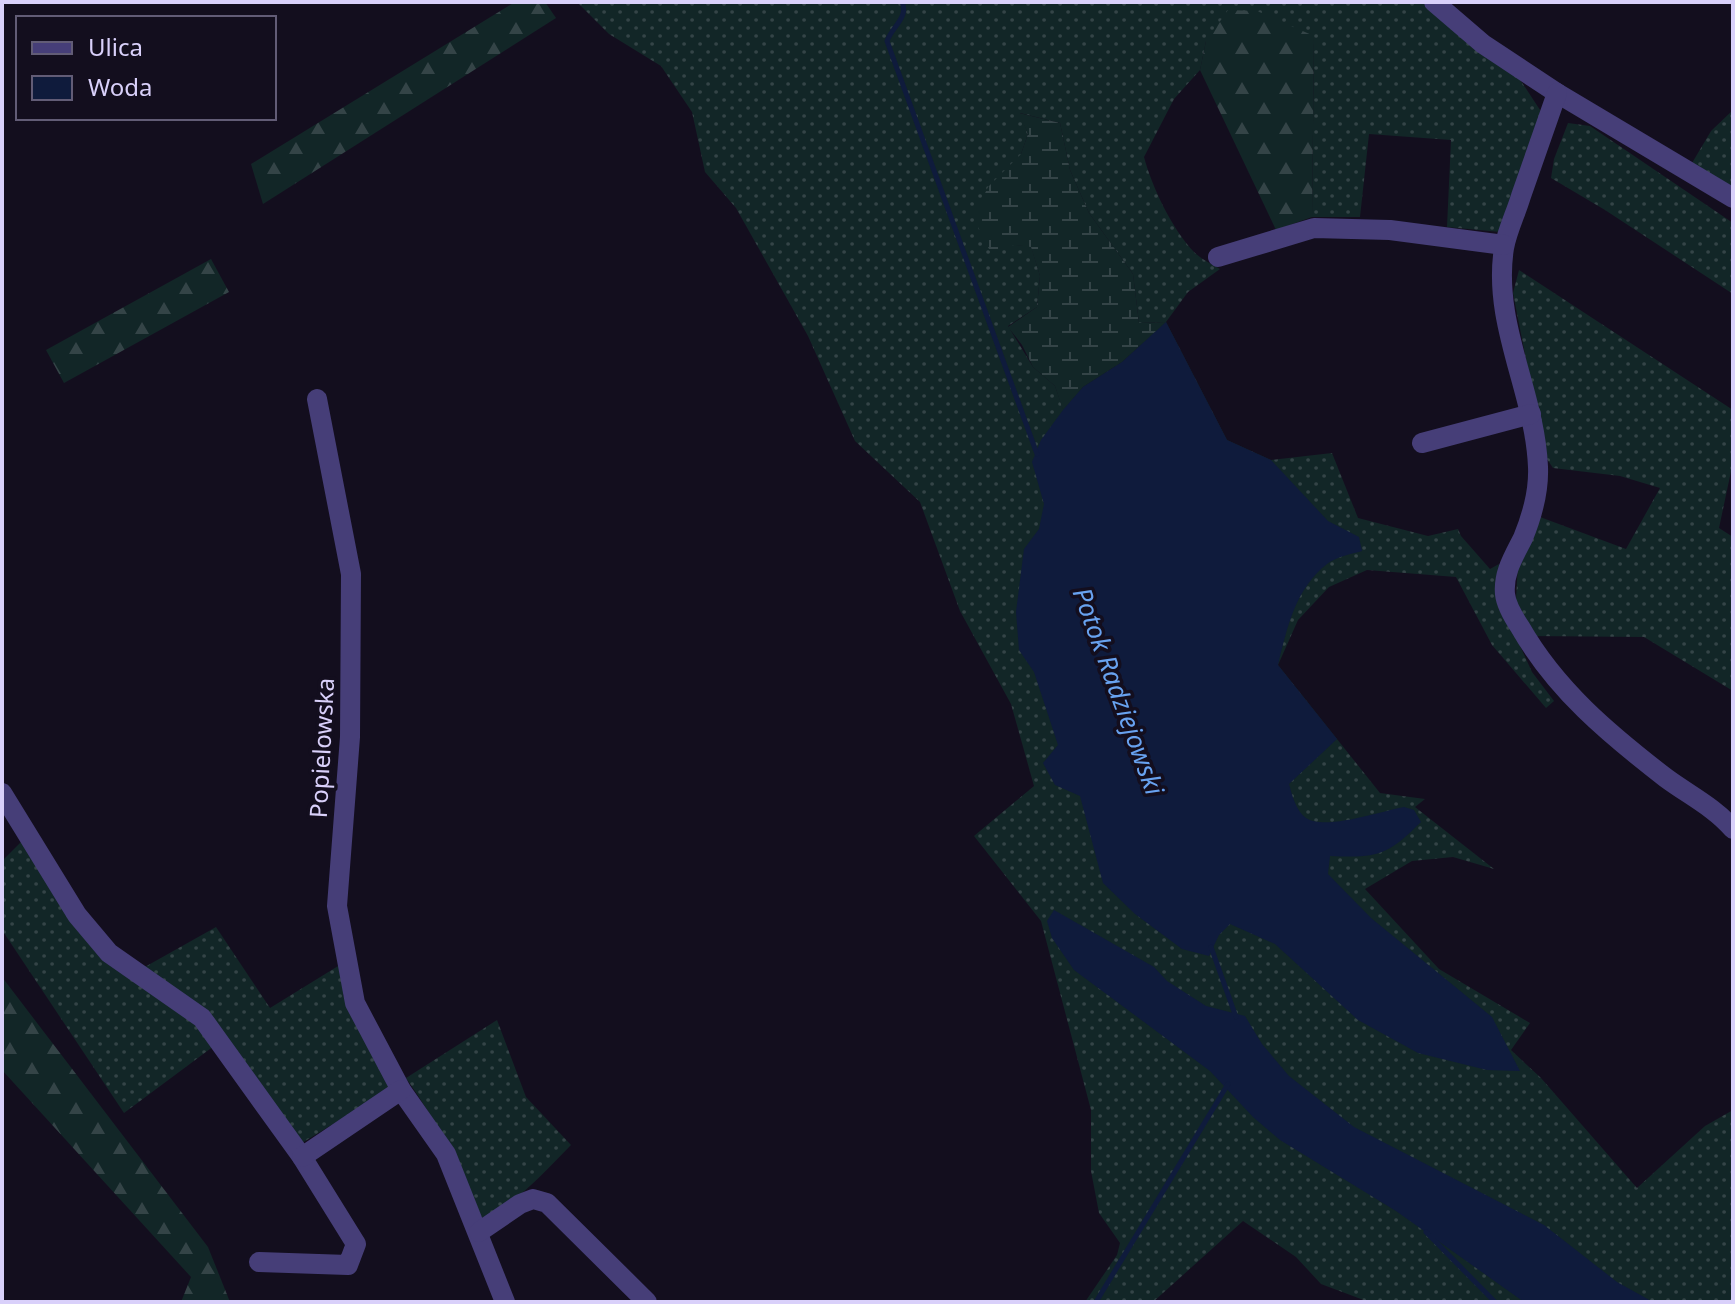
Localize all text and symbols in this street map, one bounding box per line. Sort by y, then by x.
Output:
legend [16,16,276,120]
text: Ulica [88,30,143,63]
text: Woda [88,70,153,103]
water label: Potok Radziejowski [1065,582,1174,801]
street label: Popielowska [301,677,341,819]

